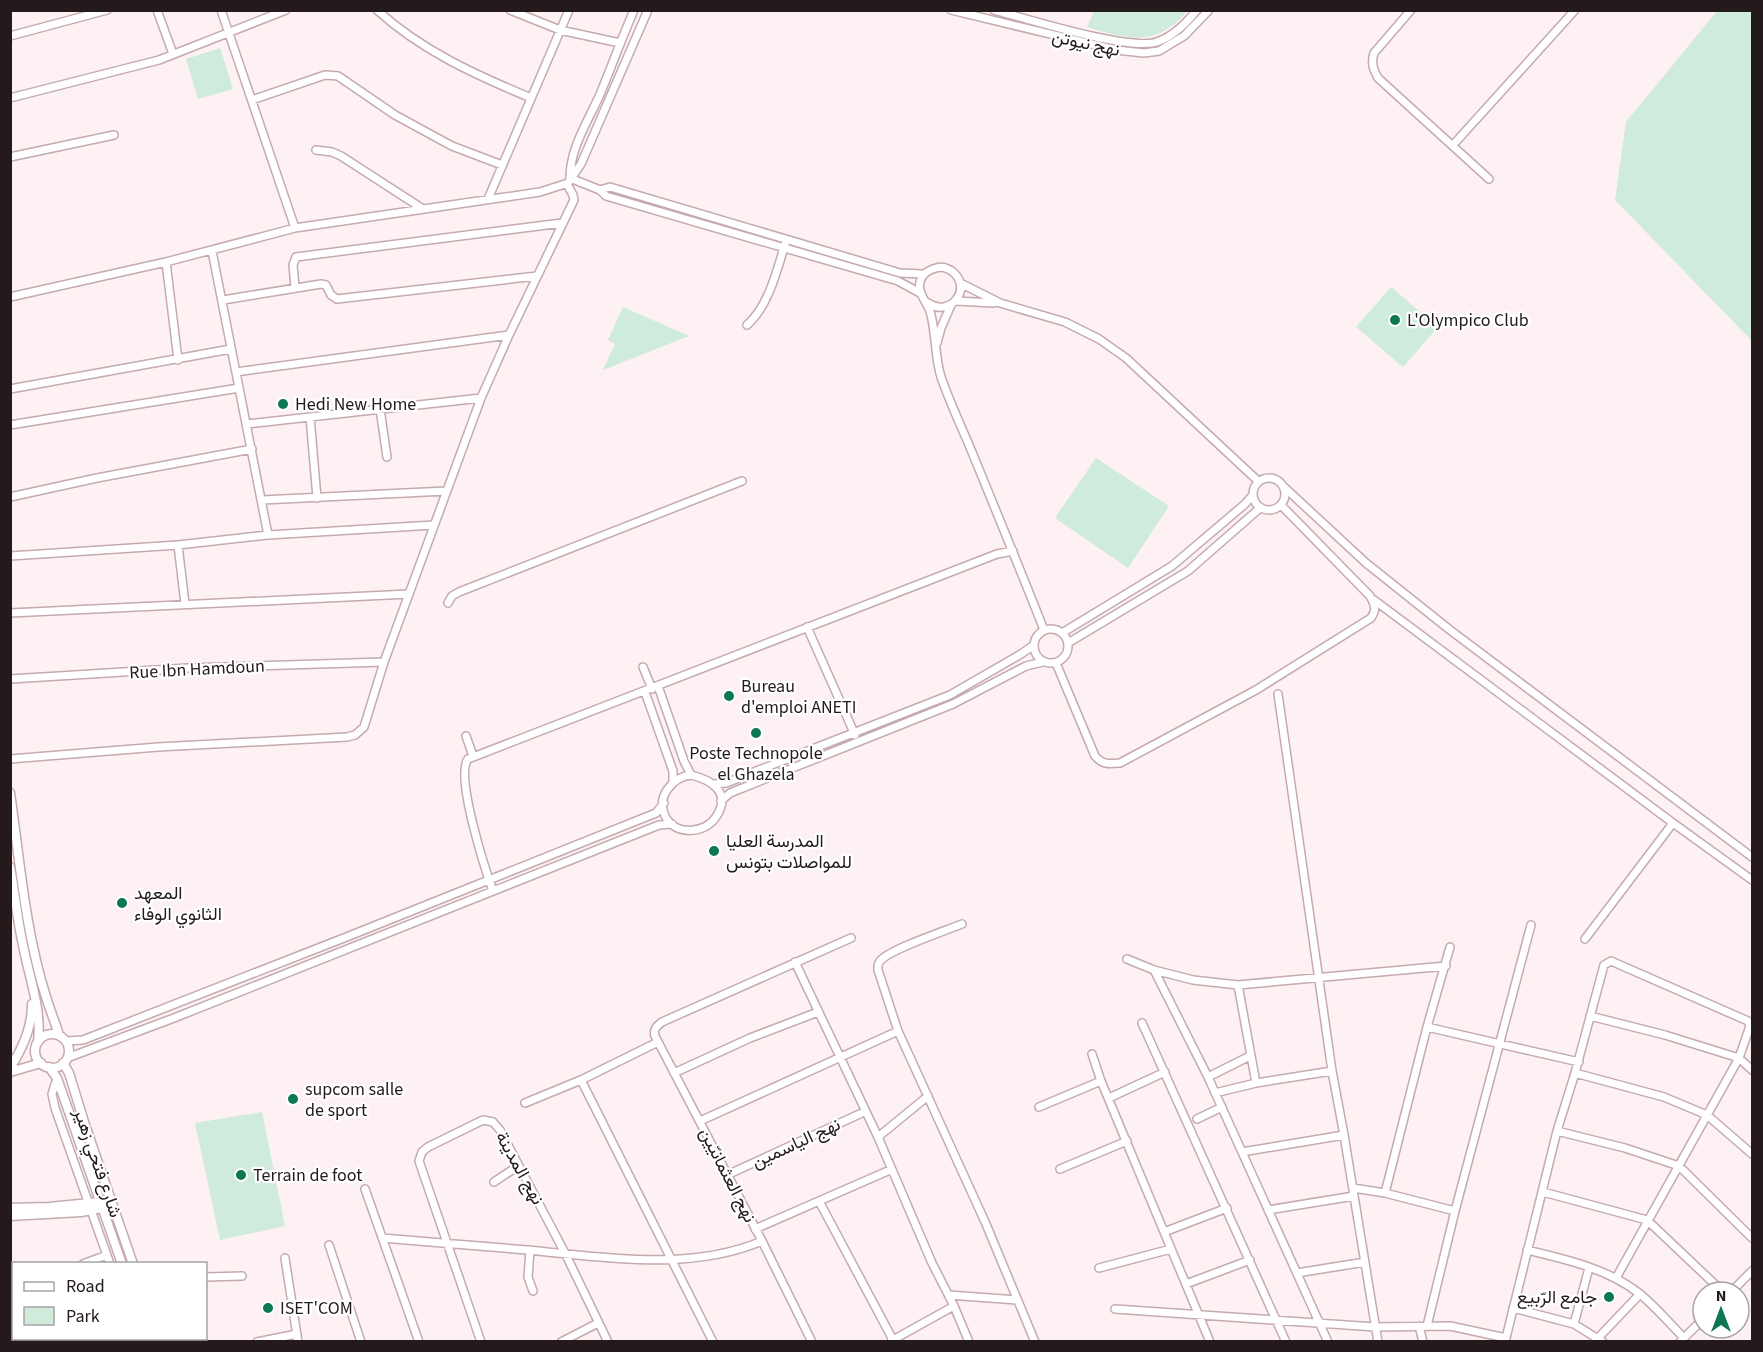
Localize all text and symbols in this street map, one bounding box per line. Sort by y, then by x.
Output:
street label: نهج نيوتن [1049,24,1122,63]
place label: L'Olympico Club [1407,308,1529,333]
marker: L'Olympico Club [1388,313,1402,327]
place label: Hedi New Home [295,392,416,417]
marker: Hedi New Home [276,397,290,411]
street label: Rue Ibn Hamdoun [129,653,265,686]
place label: Bureau d'emploi ANETI [741,674,856,720]
marker: Bureau d'emploi ANETI [722,689,736,703]
marker: Poste Technopole el Ghazela [749,726,763,740]
place label: Poste Technopole el Ghazela [689,741,823,787]
place label: المدرسة العليا للمواصلات بتونس [726,829,852,875]
marker: المدرسة العليا للمواصلات بتونس [707,844,721,858]
place label: المعهد الثانوي الوفاء [134,881,222,929]
marker: المعهد الثانوي الوفاء [115,896,129,910]
place label: supcom salle de sport [305,1077,403,1123]
marker: supcom salle de sport [286,1092,300,1106]
street label: شارع فتحي زهير [65,1105,128,1221]
street label: نهج الياسمين [748,1112,845,1175]
street label: نهج العثمانيّين [693,1123,762,1227]
street label: نهج المدينة [489,1127,550,1209]
place label: Terrain de foot [253,1163,362,1188]
marker: Terrain de foot [234,1168,248,1182]
legend [12,1262,207,1340]
text: Road [66,1274,105,1299]
north arrow [1691,1280,1751,1340]
place label: جامع الرّبيع [1517,1285,1597,1310]
text: N [1716,1285,1726,1307]
marker: جامع الرّبيع [1602,1290,1616,1304]
place label: ISET'COM [280,1296,353,1321]
marker: ISET'COM [261,1301,275,1315]
text: Park [66,1304,100,1329]

